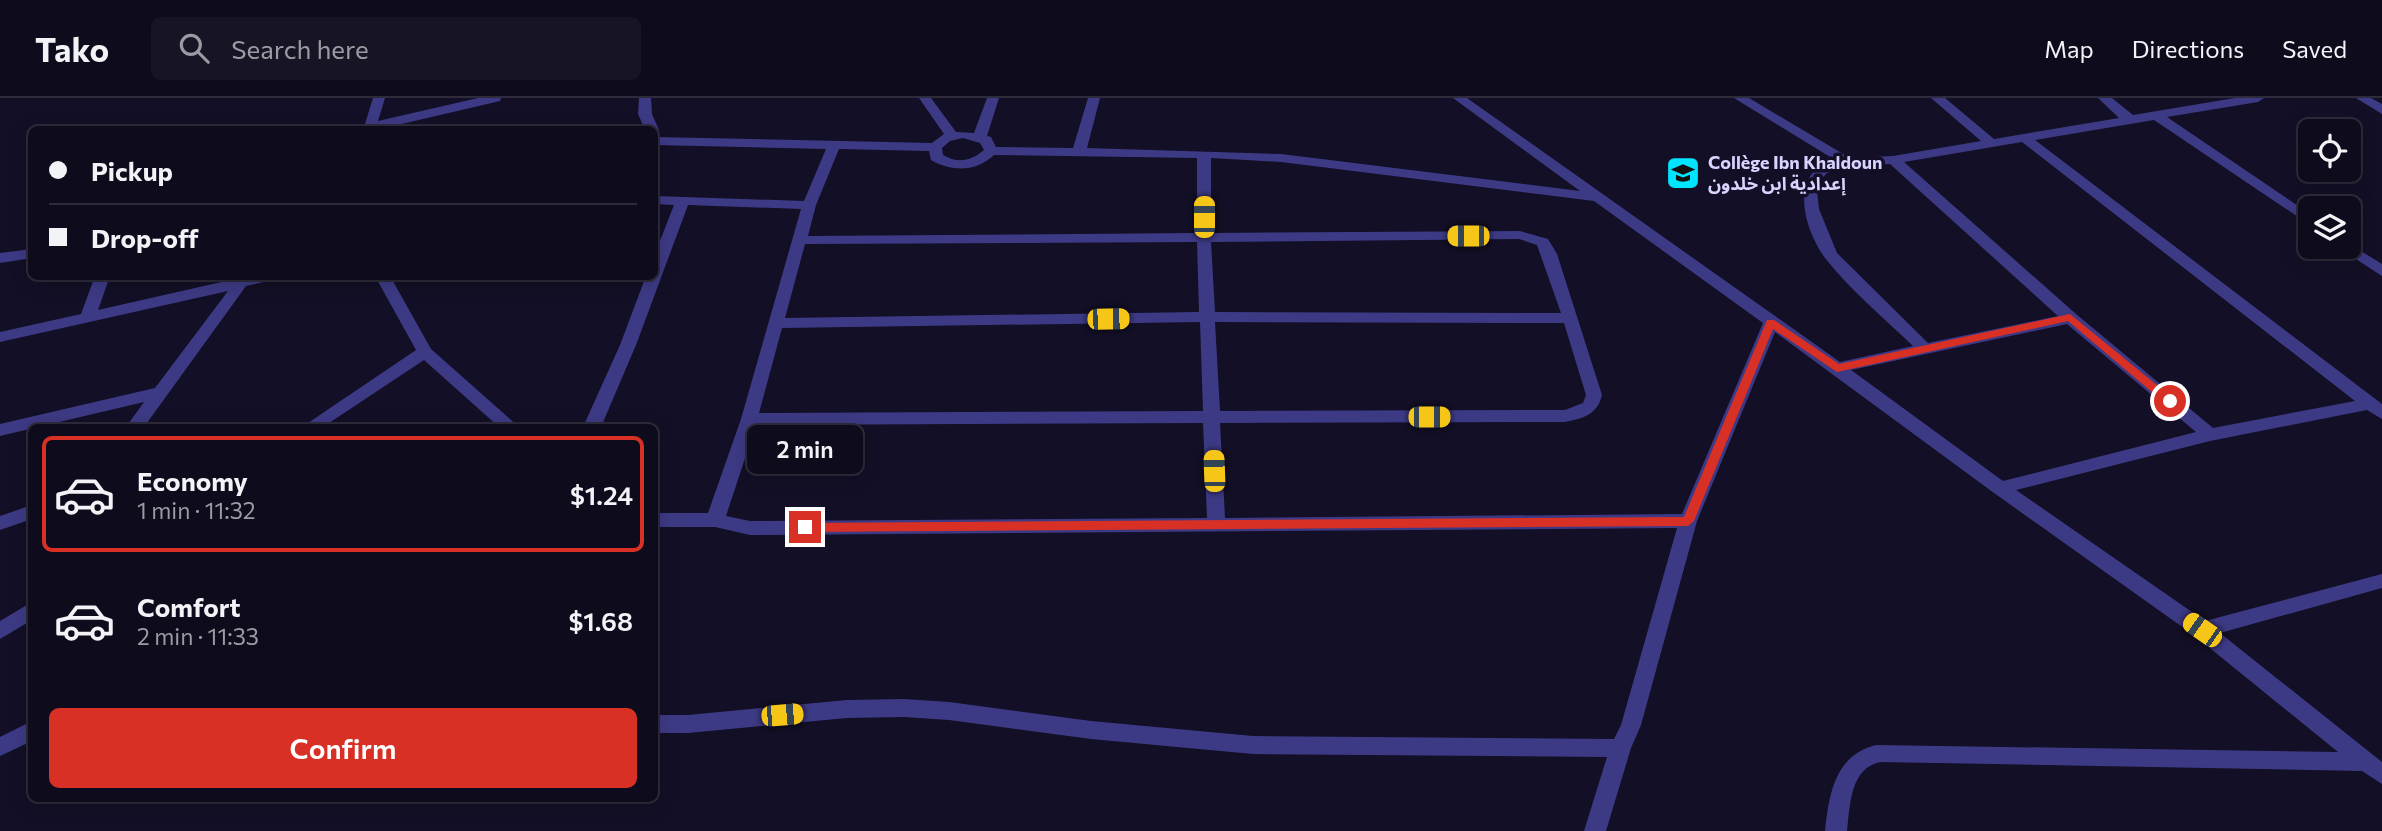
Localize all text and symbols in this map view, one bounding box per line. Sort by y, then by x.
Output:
search box [151,17,641,80]
text: Tako [35,28,109,69]
icon: search [175,29,213,67]
text: Search here [231,33,369,64]
text: Map [2044,34,2094,63]
text: Directions [2132,34,2244,63]
text: Saved [2282,34,2347,63]
map controls [2298,119,2361,259]
button: locate [2298,119,2361,182]
place label: Collège Ibn Khaldoun إعدادية ابن خلدون [1708,151,1883,196]
school or university icon: Collège Ibn Khaldoun إعدادية ابن خلدون [1664,154,1702,192]
text: Pickup [91,155,173,186]
car [1194,196,1215,238]
button: layers [2298,196,2361,259]
text: Drop-off [91,222,198,253]
car [1448,226,1490,247]
car [1087,308,1130,330]
route start [2154,385,2186,417]
car [1409,407,1451,428]
callout: 2 min [747,426,863,474]
text: 2 min [777,435,833,463]
car [1203,450,1226,492]
icon: car [53,463,116,526]
text: Economy [137,465,248,496]
text: $1.24 [570,479,633,510]
text: 1 min · 11:32 [137,496,256,524]
route end [789,511,821,543]
icon: car [53,589,116,652]
text: Comfort [137,591,240,622]
text: $1.68 [568,605,633,636]
car [2179,609,2226,651]
text: 2 min · 11:33 [137,622,259,650]
car [761,703,804,727]
button: Confirm [49,708,637,788]

